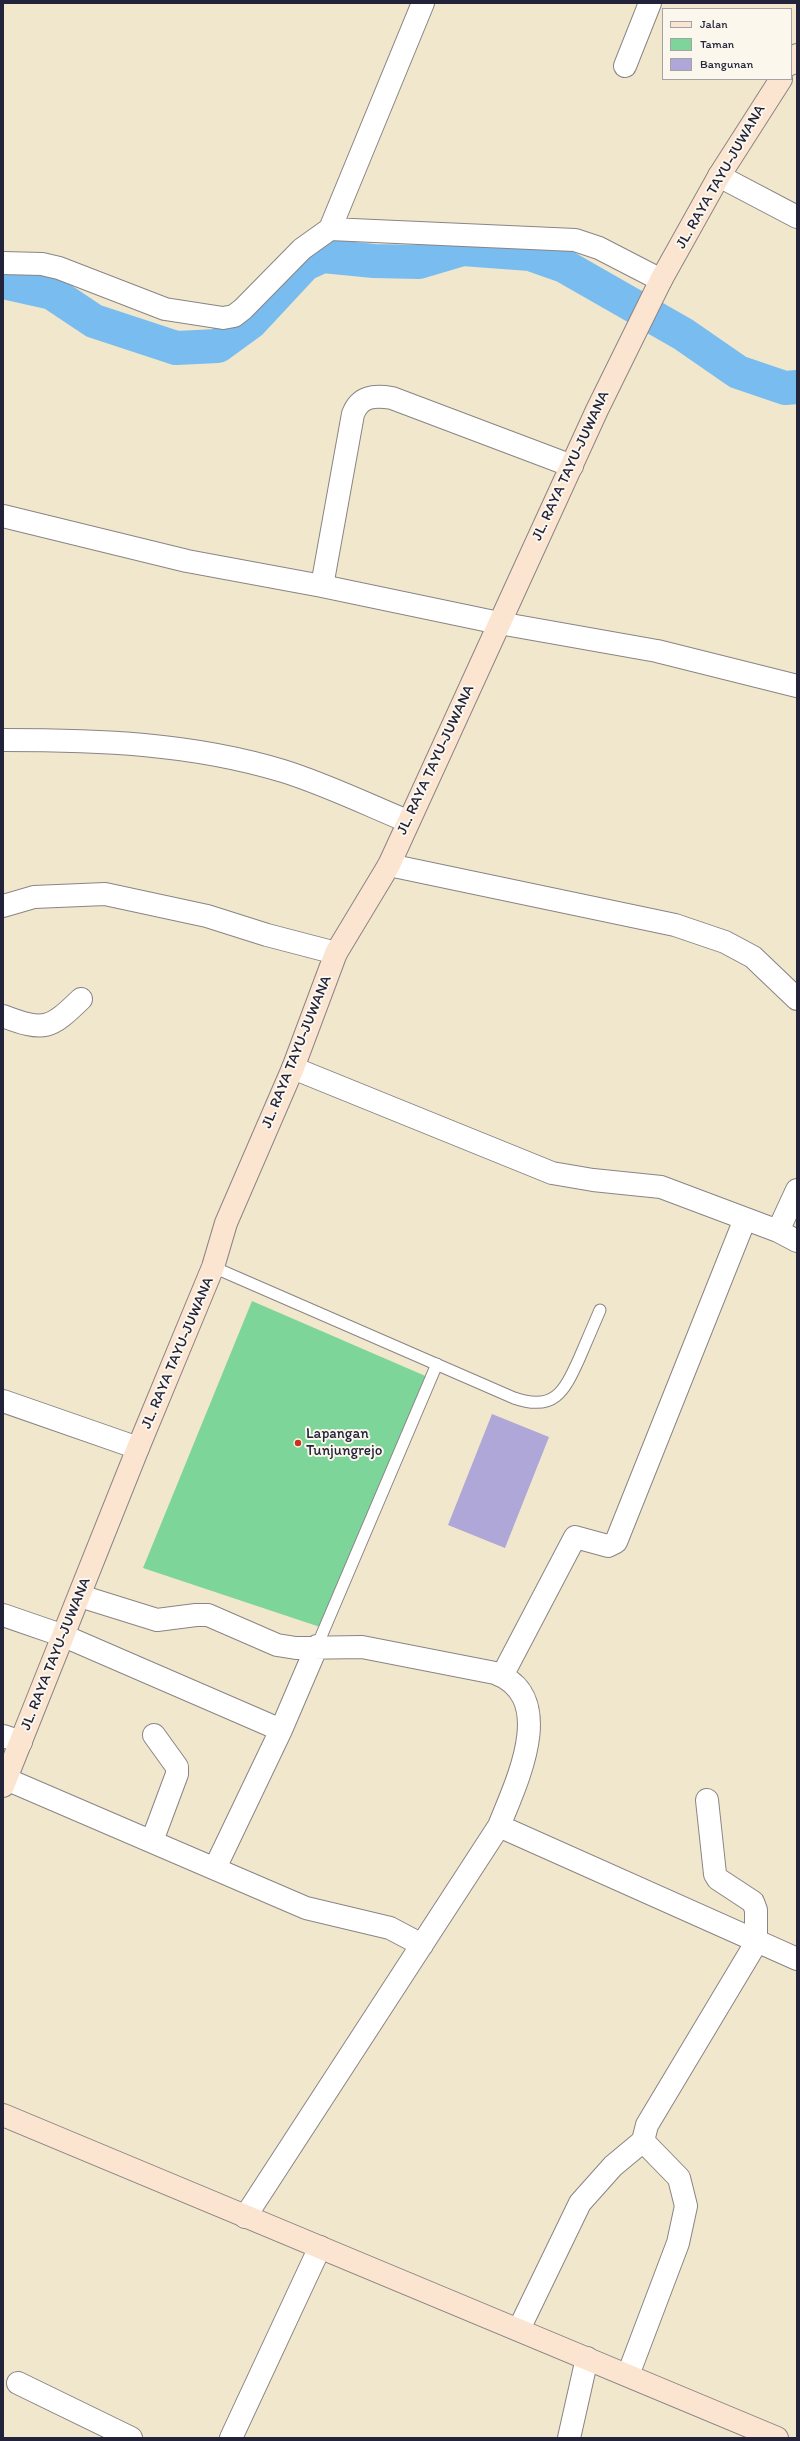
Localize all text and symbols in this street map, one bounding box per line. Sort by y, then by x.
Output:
legend [662,8,792,80]
text: Jalan [700,17,728,31]
text: Taman [700,37,734,51]
text: Bangunan [700,57,753,71]
street label: JL. RAYA TAYU-JUWANA [672,102,770,252]
street label: JL. RAYA TAYU-JUWANA [528,388,614,544]
street label: JL. RAYA TAYU-JUWANA [393,682,479,838]
street label: JL. RAYA TAYU-JUWANA [258,973,336,1131]
street label: JL. RAYA TAYU-JUWANA [138,1274,218,1432]
place label: Lapangan Tunjungrejo [306,1425,382,1460]
marker: Lapangan Tunjungrejo [293,1438,303,1448]
street label: JL. RAYA TAYU-JUWANA [17,1575,95,1733]

